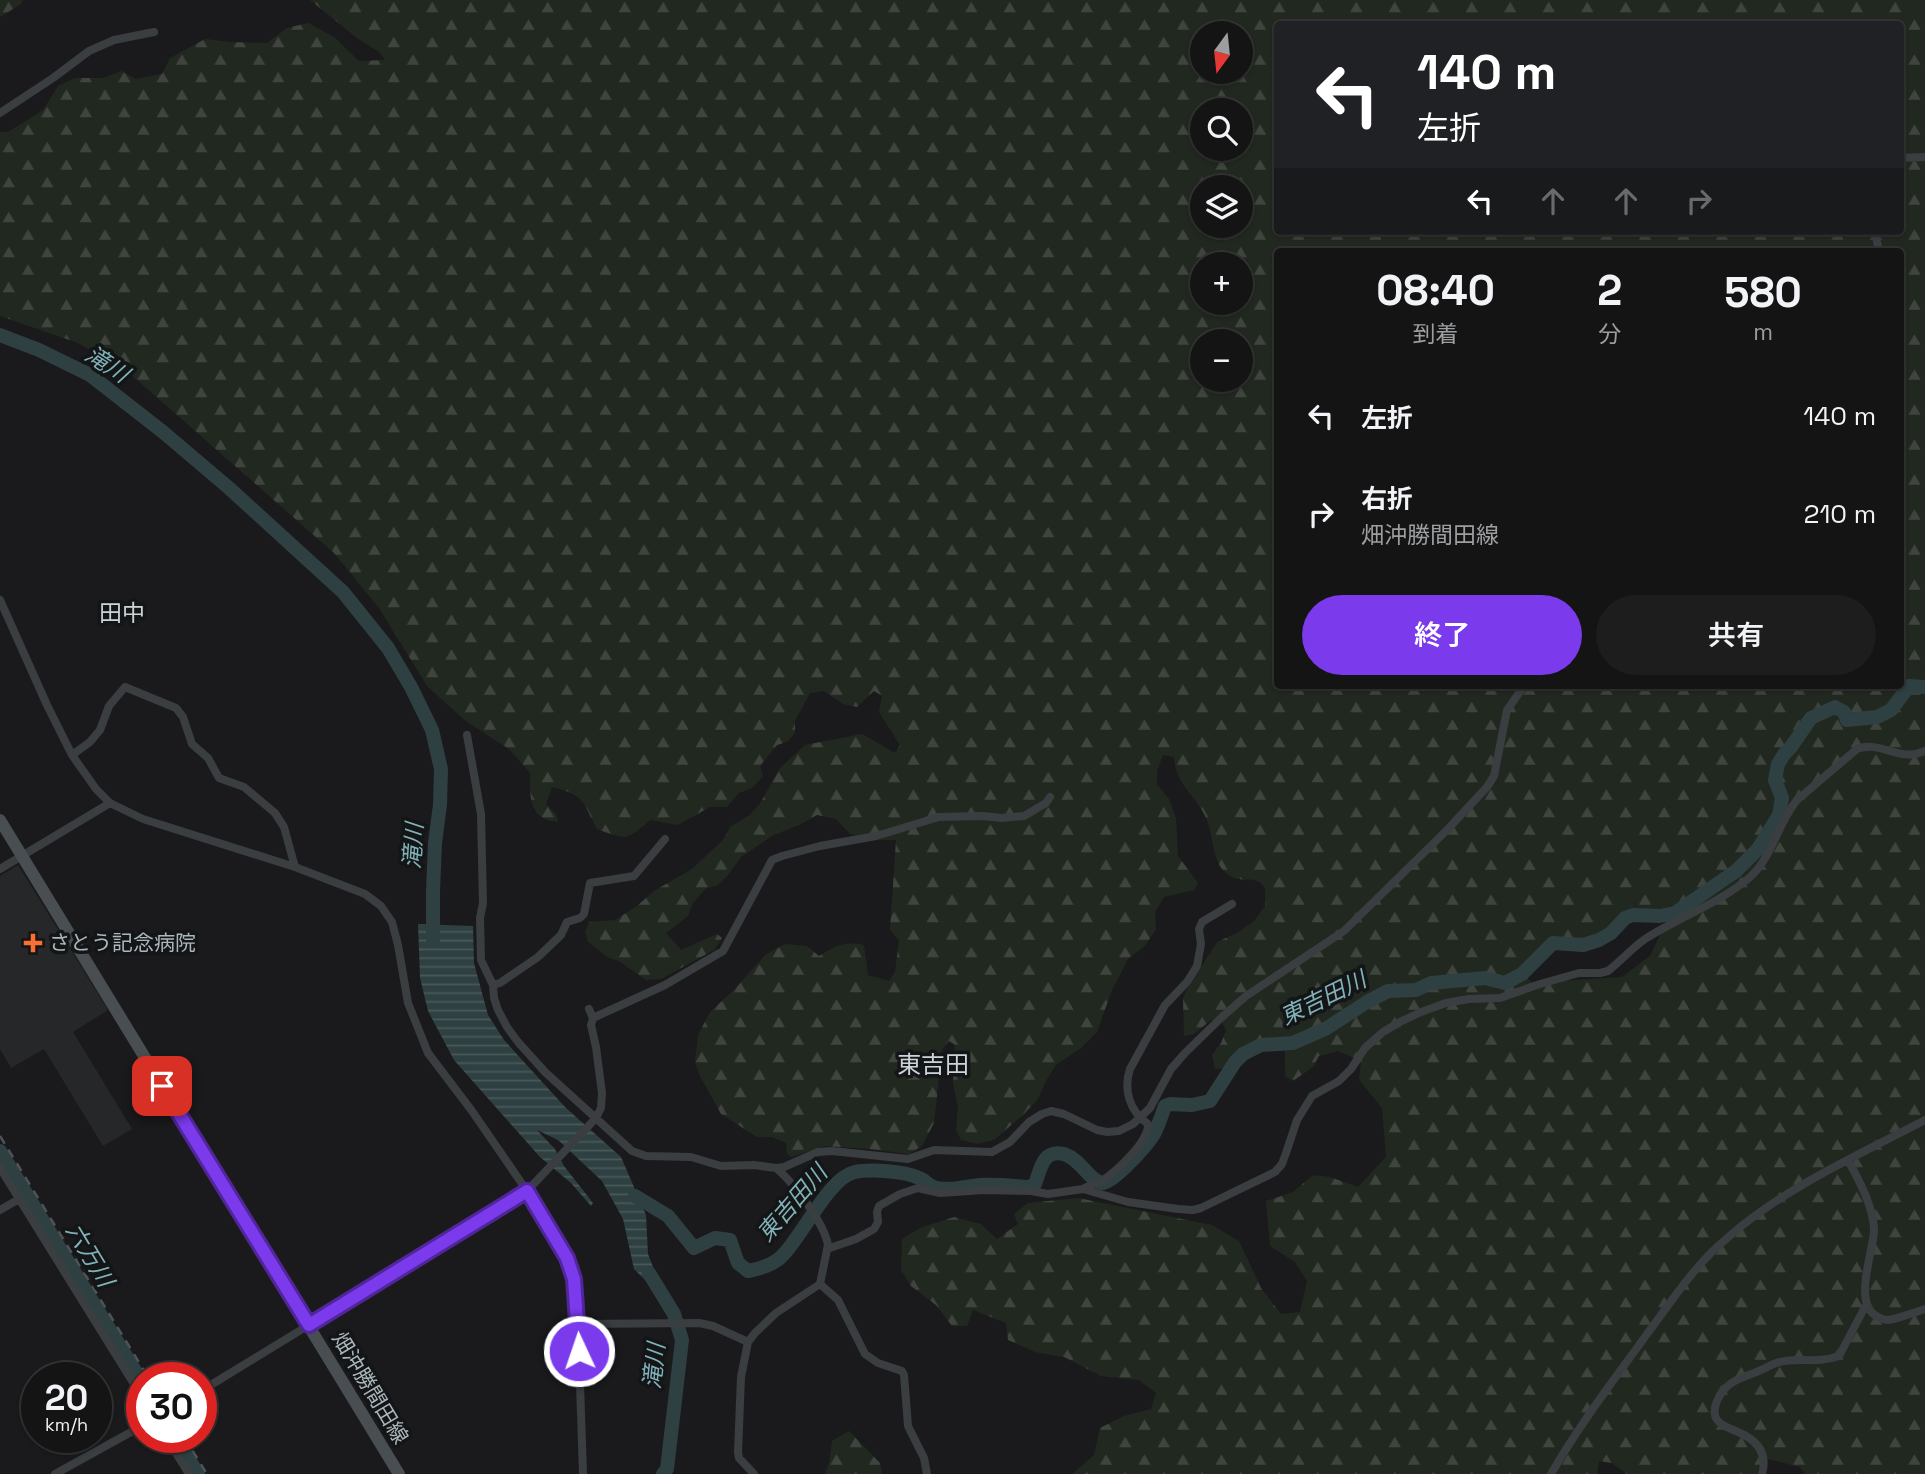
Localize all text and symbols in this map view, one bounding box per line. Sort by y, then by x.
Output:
north arrow [1190,21,1253,84]
map controls [1190,21,1253,392]
text: 140 m [1417,41,1556,103]
icon: left [1302,49,1393,140]
button: search [1190,98,1253,161]
text: 左折 [1417,108,1481,148]
button: layers [1190,175,1253,238]
icon: left [1461,182,1499,220]
icon: ahead [1534,182,1572,220]
icon: ahead [1607,182,1645,220]
icon: right [1680,182,1718,220]
button: + [1190,252,1253,315]
text: 08:40 [1376,264,1495,317]
text: 2 [1597,264,1622,317]
text: 580 [1724,266,1802,319]
text: m [1753,317,1773,347]
text: 到着 [1413,319,1459,349]
text: 分 [1598,319,1621,349]
button: − [1190,329,1253,392]
water label: 滝川 [80,339,137,391]
icon: left [1302,397,1340,435]
text: 140 m [1803,399,1876,433]
text: 左折 [1361,401,1413,435]
text: 右折 [1361,482,1413,516]
icon: right [1302,495,1340,533]
text: 210 m [1804,497,1876,531]
text: 畑沖勝間田線 [1361,520,1499,550]
button: 終了 [1302,595,1582,675]
button: 共有 [1596,595,1876,675]
district label: 田中 [99,598,145,628]
water label: 滝川 [396,819,430,870]
place label: さとう記念病院 [49,929,196,956]
marker: さとう記念病院 [23,933,43,953]
water label: 東吉田川 [1275,963,1374,1032]
district label: 東吉田 [897,1049,969,1080]
pin [132,1056,192,1116]
icon: arrive [143,1067,181,1105]
water label: 東吉田川 [751,1156,835,1248]
water label: 六万川 [59,1218,122,1295]
position arrow [542,1314,616,1388]
street label: 畑沖勝間田線 [326,1327,414,1449]
water label: 滝川 [637,1339,672,1390]
speed limit sign: 30 [126,1362,217,1453]
text: 20 [45,1376,88,1420]
text: km/h [45,1413,88,1436]

